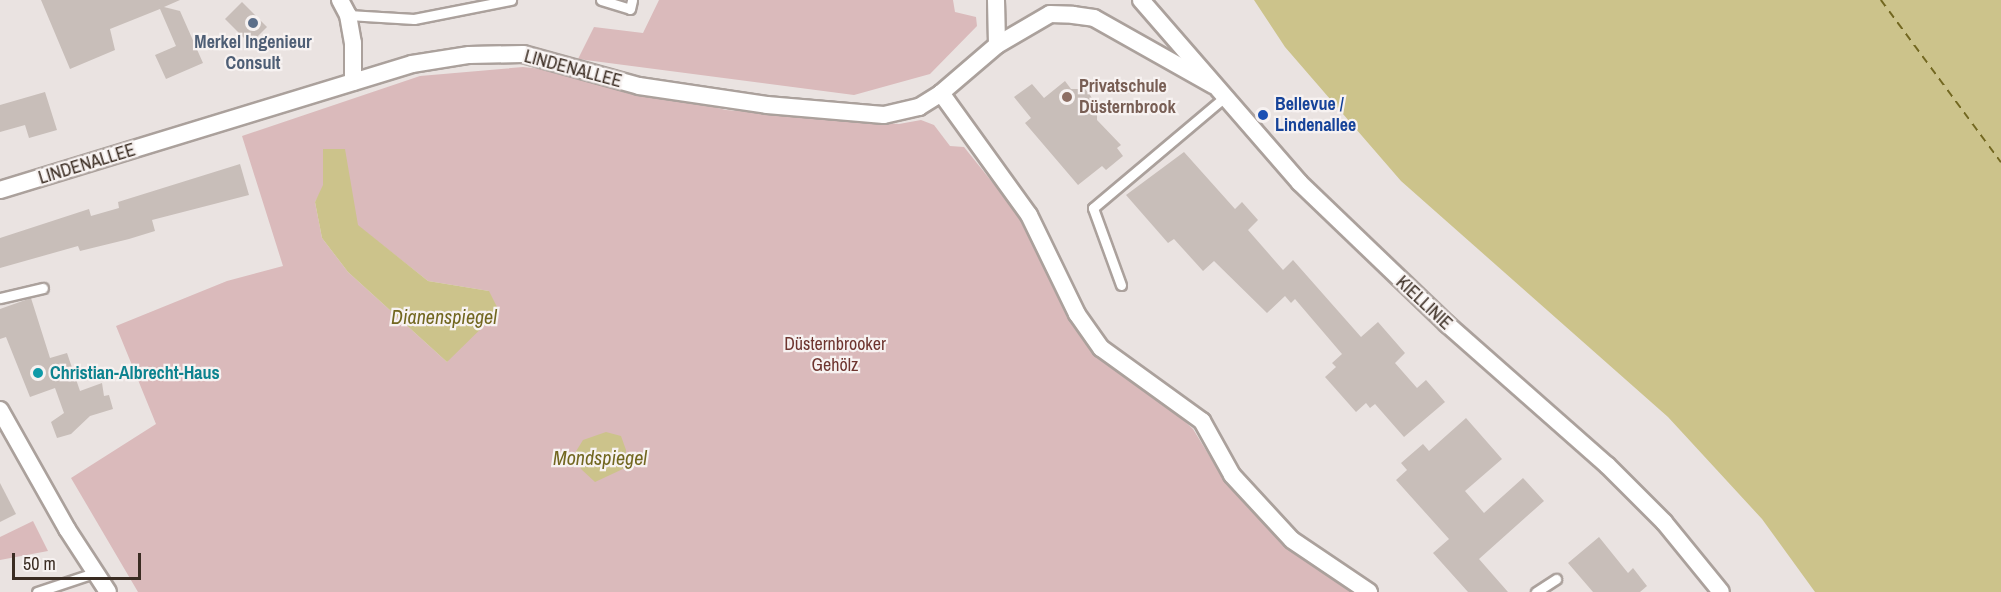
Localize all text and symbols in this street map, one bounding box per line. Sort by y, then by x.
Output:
marker: Merkel Ingenieur Consult [246,16,260,30]
place label: Merkel Ingenieur Consult [194,32,312,74]
street label: LINDENALLEE [522,46,624,92]
place label: Privatschule Düsternbrook [1079,76,1176,118]
marker: Privatschule Düsternbrook [1060,90,1074,104]
place label: Bellevue / Lindenallee [1275,94,1356,136]
marker: Bellevue / Lindenallee [1256,108,1270,122]
street label: LINDENALLEE [36,139,138,189]
street label: KIELLINIE [1391,272,1457,334]
water label: Dianenspiegel [391,304,497,328]
park label: Düsternbrooker Gehölz [784,334,886,376]
place label: Christian-Albrecht-Haus [50,362,220,384]
marker: Christian-Albrecht-Haus [31,366,45,380]
water label: Mondspiegel [553,445,647,469]
scale bar [15,541,144,579]
text: 50 m [23,551,56,576]

